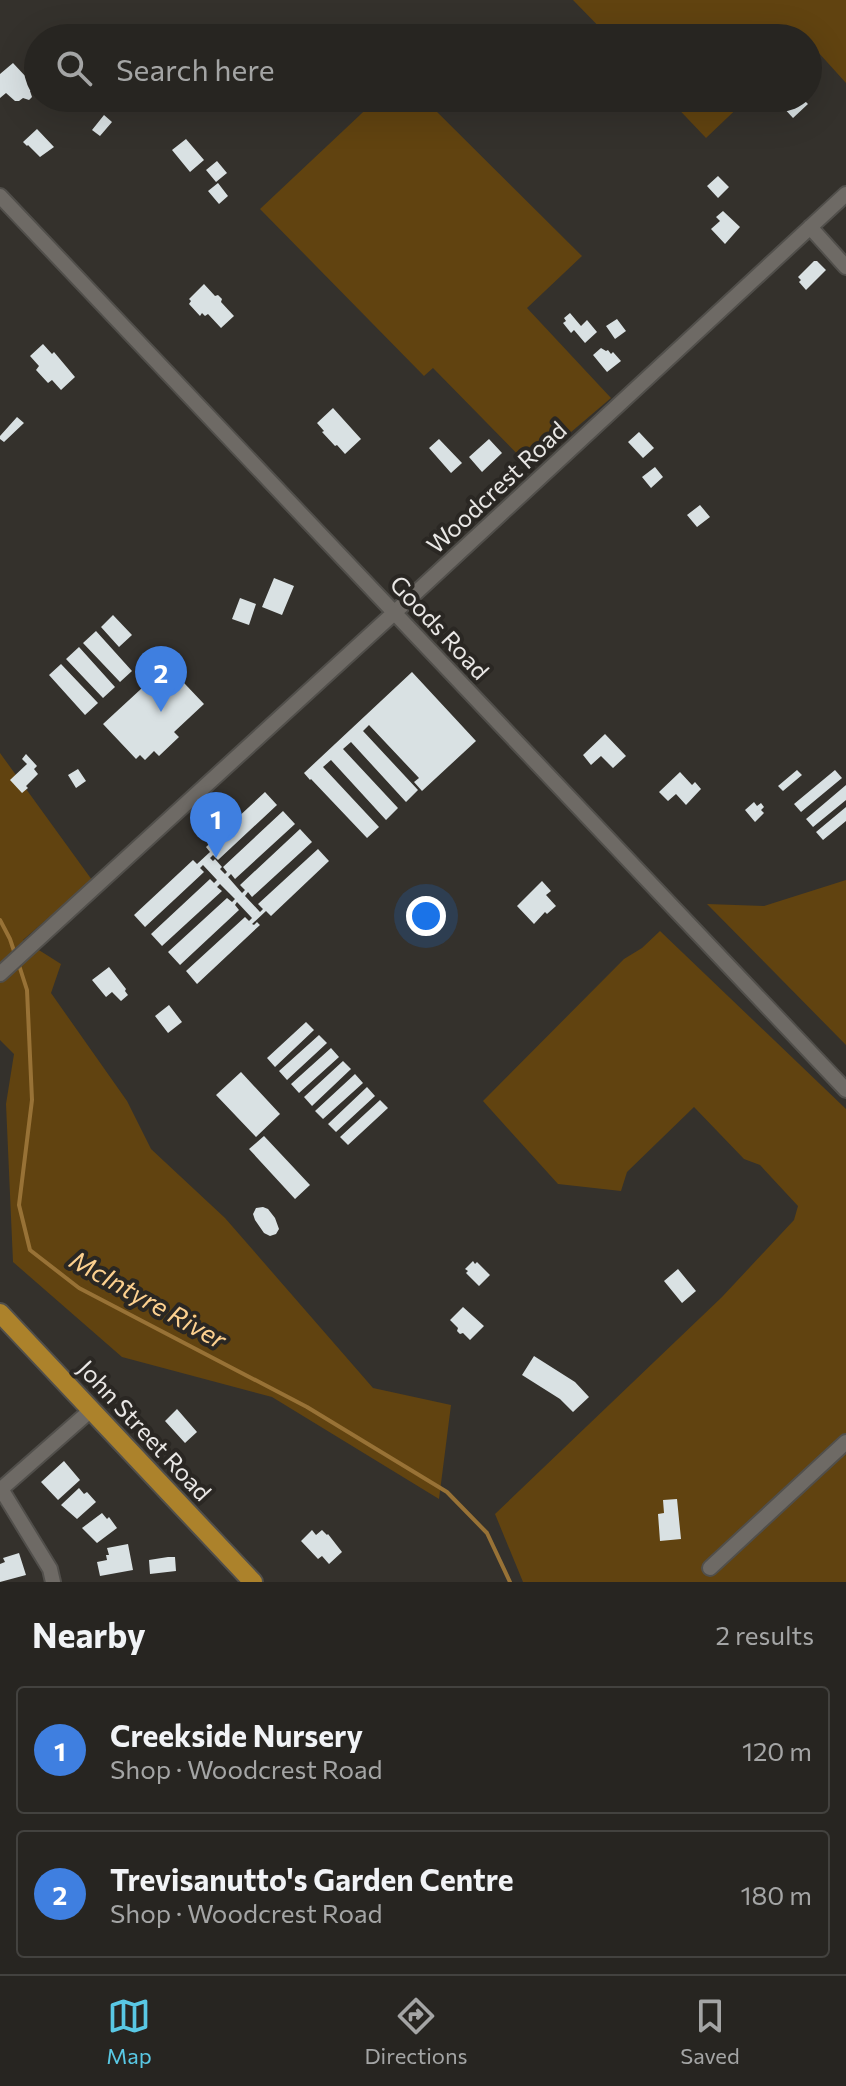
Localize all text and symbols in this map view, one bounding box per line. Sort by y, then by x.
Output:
search box [24,24,822,112]
icon: search [52,46,96,90]
text: Search here [116,50,275,87]
street label: Woodcrest Road [420,415,572,559]
street label: Goods Road [385,569,496,685]
pin: 2 [135,646,187,712]
pin: 1 [190,792,242,858]
your location [406,896,446,936]
water label: McIntyre River [65,1243,234,1355]
street label: John Street Road [72,1354,218,1506]
text: Nearby [32,1613,146,1655]
text: 2 results [716,1619,814,1650]
text: Creekside Nursery [110,1716,363,1753]
text: 1 [54,1735,66,1766]
text: 120 m [742,1735,812,1766]
text: Shop · Woodcrest Road [110,1753,383,1784]
text: Trevisanutto's Garden Centre [110,1860,513,1897]
text: 2 [53,1879,67,1910]
text: 180 m [740,1879,812,1910]
text: Shop · Woodcrest Road [110,1897,383,1928]
tab: Map [106,1994,152,2069]
tab: Directions [364,1994,468,2069]
tab: Saved [680,1994,740,2069]

